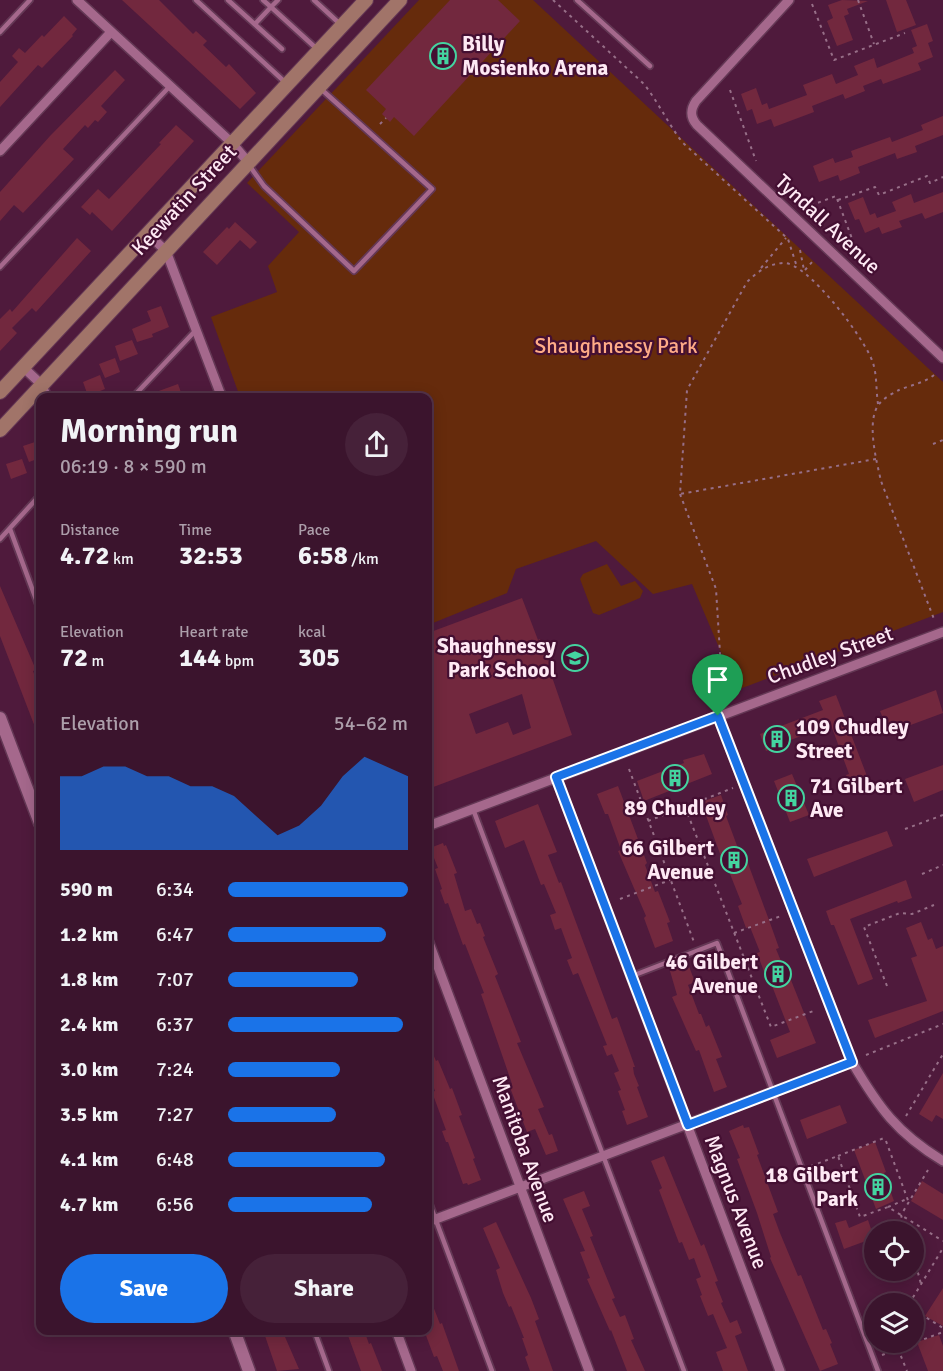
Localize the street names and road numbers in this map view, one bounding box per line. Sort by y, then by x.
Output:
street label: Keewatin Street [126,139,242,261]
street label: Tyndall Avenue [770,169,886,279]
street label: Chudley Street [763,620,897,690]
street label: Manitoba Avenue [486,1072,564,1226]
street label: Magnus Avenue [699,1131,773,1273]

